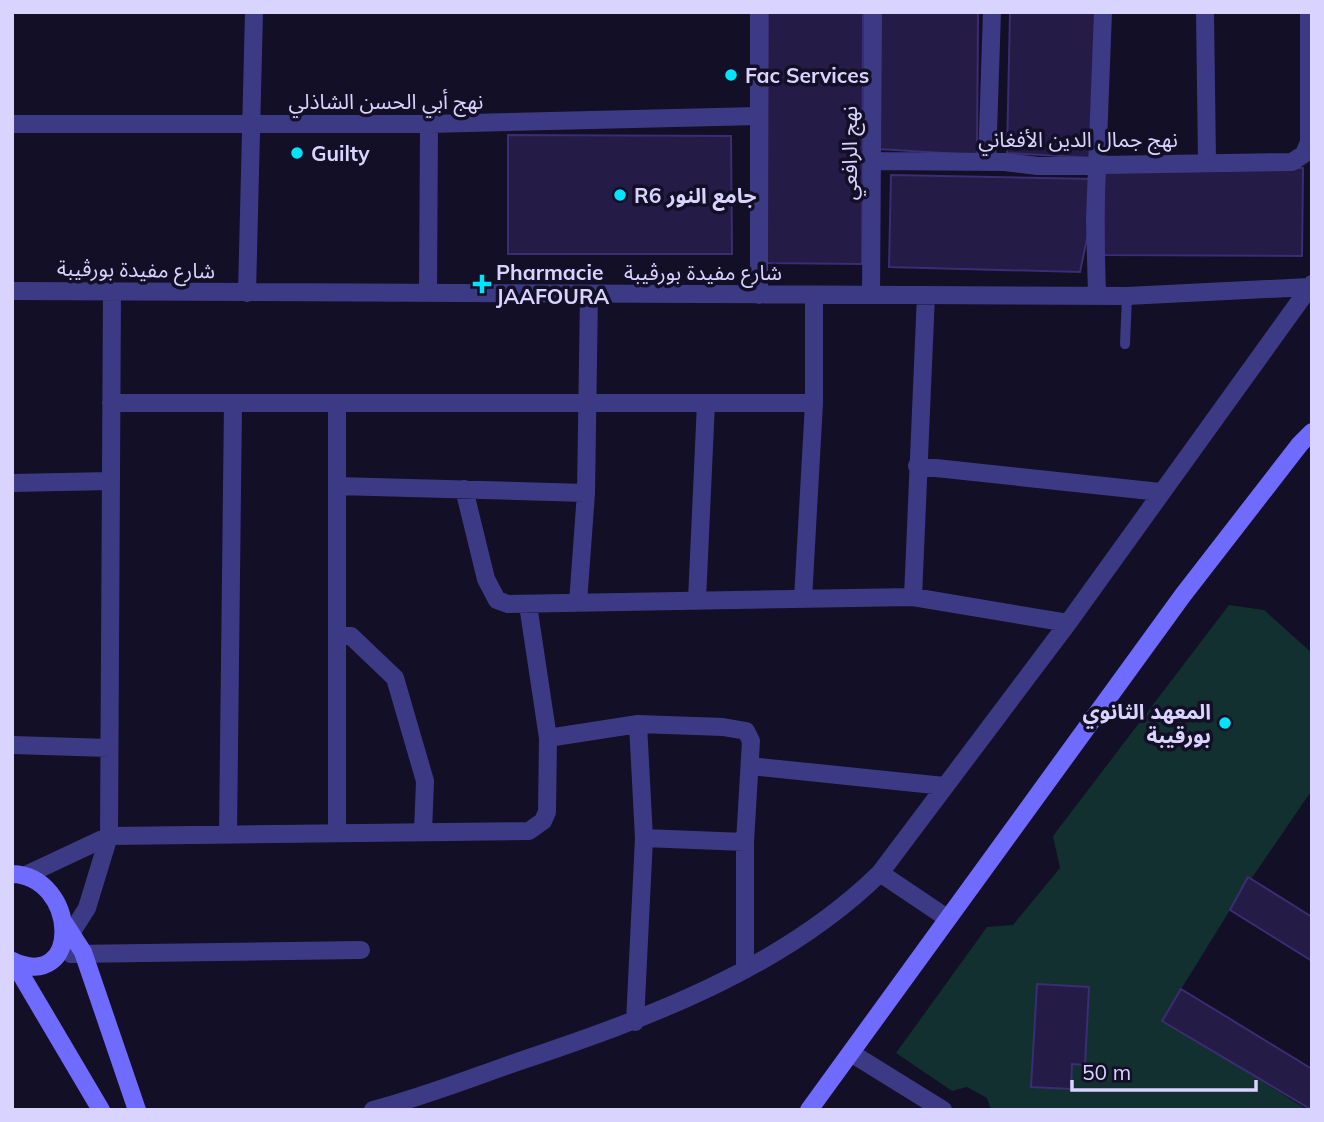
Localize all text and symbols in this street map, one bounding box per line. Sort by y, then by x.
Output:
place label: Fac Services [745,62,869,88]
marker: Fac Services [723,67,739,83]
street label: نهج أبي الحسن الشاذلي [289,88,483,118]
street label: نهج الرافعي [836,106,866,200]
street label: نهج جمال الدين الأفغاني [978,126,1178,156]
place label: Guilty [311,140,370,166]
marker: Guilty [289,145,305,161]
place label: R6 جامع النور [634,182,757,211]
marker: R6 جامع النور [612,187,628,203]
street label: شارع مفيدة بورڨيبة [57,255,215,286]
place label: Pharmacie JAAFOURA [496,259,609,309]
street label: شارع مفيدة بورڨيبة [624,259,782,288]
marker: Pharmacie JAAFOURA [474,276,490,292]
place label: المعهد الثانوي بورقيبة [1082,698,1211,748]
marker: المعهد الثانوي بورقيبة [1217,715,1233,731]
scale bar [1072,1048,1256,1092]
text: 50 m [1082,1059,1131,1085]

